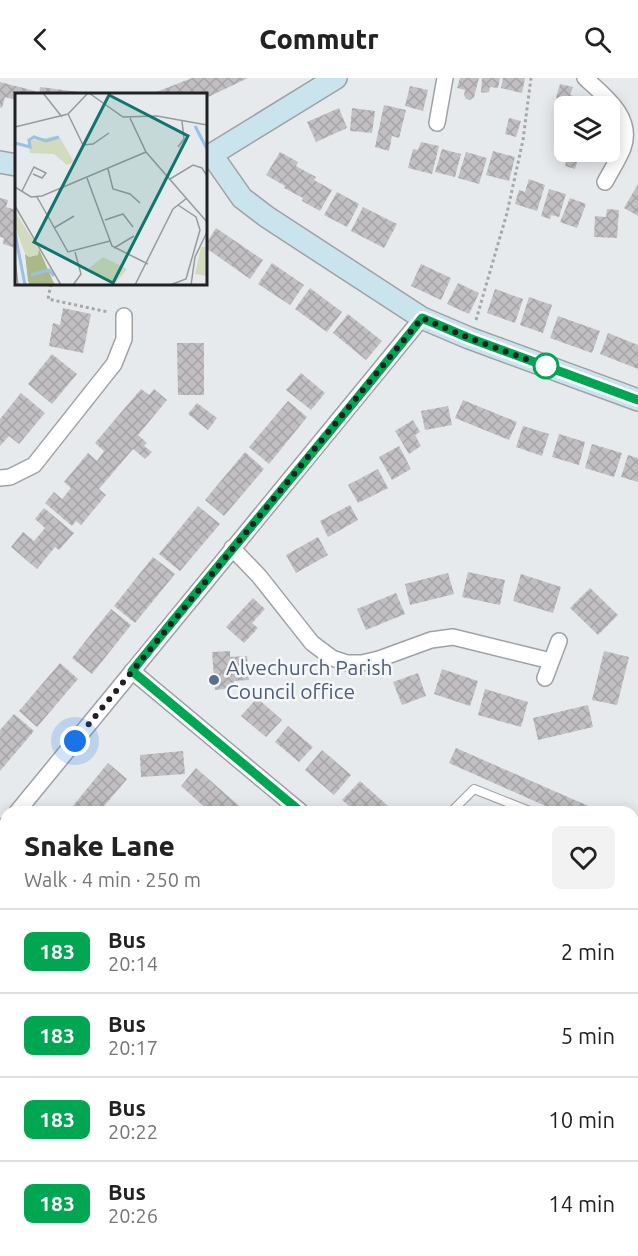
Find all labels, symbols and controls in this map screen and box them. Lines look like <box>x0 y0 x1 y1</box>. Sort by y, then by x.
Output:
icon: back <box>24 23 57 56</box>
icon: search <box>581 23 614 56</box>
text: Commutr <box>259 24 379 54</box>
inset map <box>15 93 207 285</box>
map controls <box>554 96 620 162</box>
button: layers <box>554 96 620 162</box>
unlabelled marker <box>533 353 559 379</box>
place label: Alvechurch Parish Council office <box>226 655 393 703</box>
marker: Alvechurch Parish Council office <box>207 673 221 687</box>
your location <box>60 726 90 756</box>
button: heart <box>552 826 615 889</box>
text: Snake Lane <box>24 830 175 861</box>
text: Walk · 4 min · 250 m <box>24 868 201 891</box>
text: Bus <box>108 927 146 952</box>
text: 183 <box>39 939 75 963</box>
text: 2 min <box>561 939 615 964</box>
text: 20:14 <box>108 952 158 975</box>
text: Bus <box>108 1011 146 1036</box>
text: 183 <box>39 1023 75 1047</box>
text: 5 min <box>561 1023 615 1048</box>
text: 20:17 <box>108 1036 158 1059</box>
text: Bus <box>108 1095 146 1120</box>
text: 183 <box>39 1107 75 1131</box>
text: 10 min <box>548 1107 615 1132</box>
text: 20:22 <box>108 1120 158 1143</box>
text: Bus <box>108 1179 146 1204</box>
text: 183 <box>39 1191 75 1215</box>
text: 14 min <box>548 1191 615 1216</box>
text: 20:26 <box>108 1204 158 1227</box>

